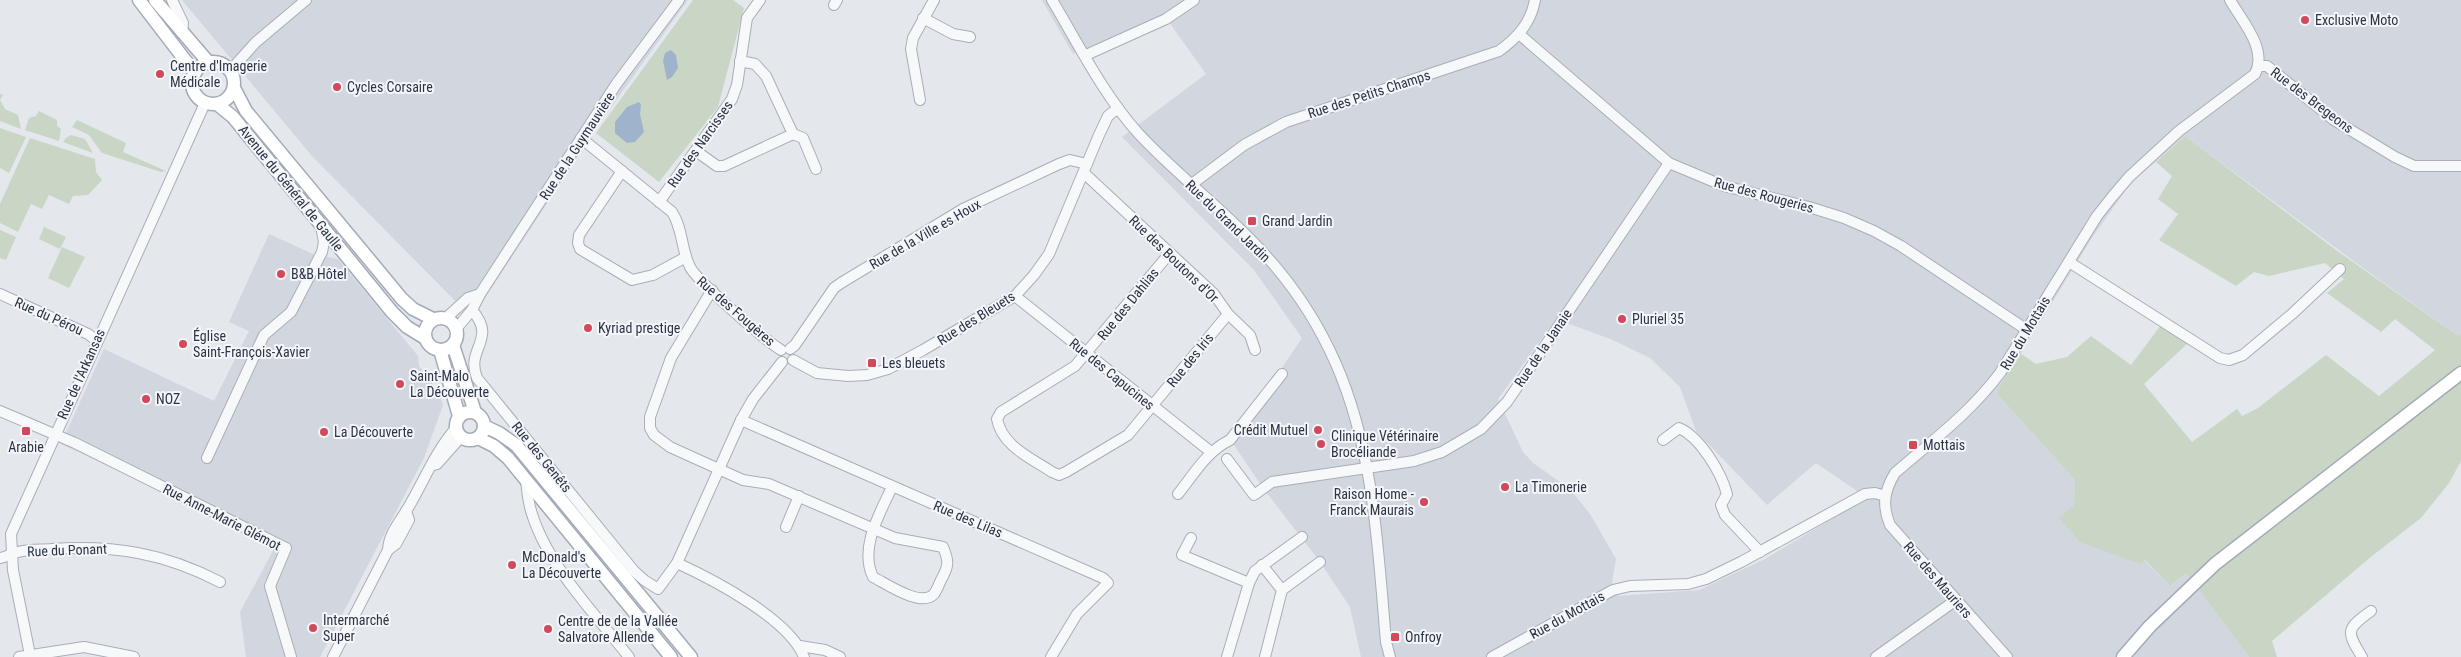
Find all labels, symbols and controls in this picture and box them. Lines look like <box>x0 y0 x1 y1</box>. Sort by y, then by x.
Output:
place label: Exclusive Moto <box>2315 12 2398 28</box>
marker: Exclusive Moto <box>2299 14 2311 26</box>
place label: Centre d'Imagerie Médicale <box>170 58 267 90</box>
street label: Rue des Bregeons <box>2268 64 2356 136</box>
street label: Rue des Petits Champs <box>1306 67 1432 121</box>
marker: Centre d'Imagerie Médicale <box>154 68 166 80</box>
place label: Cycles Corsaire <box>347 79 433 95</box>
marker: Cycles Corsaire <box>331 81 343 93</box>
street label: Rue de la Guymauvière <box>536 89 618 203</box>
street label: Rue des Narcisses <box>664 98 736 190</box>
street label: Avenue du Général de Gaulle <box>235 122 347 254</box>
street label: Rue des Rougeries <box>1713 174 1815 216</box>
street label: Rue du Grand Jardin <box>1182 177 1274 265</box>
street label: Rue de la Ville es Houx <box>866 196 984 272</box>
street label: Rue des Boutons d'Or <box>1126 212 1222 306</box>
place label: Grand Jardin <box>1262 213 1332 229</box>
marker: Grand Jardin <box>1246 215 1258 227</box>
street label: Rue des Dahlias <box>1094 265 1162 343</box>
place label: B&B Hôtel <box>291 266 347 282</box>
marker: B&B Hôtel <box>275 268 287 280</box>
street label: Rue des Fougères <box>694 273 778 349</box>
street label: Rue des Bleuets <box>934 288 1018 348</box>
street label: Rue du Mottais <box>1997 293 2053 373</box>
street label: Rue du Pérou <box>12 294 86 338</box>
street label: Rue de la Janaie <box>1511 306 1575 390</box>
place label: Pluriel 35 <box>1632 311 1684 327</box>
marker: Pluriel 35 <box>1616 313 1628 325</box>
place label: Kyriad prestige <box>598 320 681 336</box>
marker: Kyriad prestige <box>582 322 594 334</box>
street label: Rue de l'Arkansas <box>54 326 108 422</box>
place label: Église Saint-François-Xavier <box>193 327 310 360</box>
street label: Rue des Iris <box>1164 330 1216 390</box>
street label: Rue des Capucines <box>1066 335 1158 413</box>
marker: Église Saint-François-Xavier <box>177 338 189 350</box>
place label: Les bleuets <box>882 355 945 371</box>
marker: Les bleuets <box>866 357 878 369</box>
place label: Saint-Malo La Découverte <box>410 368 490 400</box>
marker: Saint-Malo La Découverte <box>394 378 406 390</box>
place label: NOZ <box>156 391 180 407</box>
marker: NOZ <box>140 393 152 405</box>
street label: Rue des Genêts <box>509 419 575 495</box>
place label: Crédit Mutuel <box>1234 422 1308 438</box>
place label: La Découverte <box>334 424 414 440</box>
marker: Crédit Mutuel <box>1312 424 1324 436</box>
marker: Arabie <box>20 425 32 437</box>
marker: La Découverte <box>318 426 330 438</box>
place label: Clinique Vétérinaire Brocéliande <box>1331 428 1439 460</box>
place label: Mottais <box>1923 437 1965 453</box>
marker: Clinique Vétérinaire Brocéliande <box>1315 438 1327 450</box>
place label: Arabie <box>8 439 44 455</box>
marker: Mottais <box>1907 439 1919 451</box>
place label: La Timonerie <box>1515 479 1587 495</box>
street label: Rue Anne-Marie Glémot <box>160 480 284 554</box>
marker: La Timonerie <box>1499 481 1511 493</box>
place label: Raison Home - Franck Maurais <box>1330 486 1415 518</box>
marker: Raison Home - Franck Maurais <box>1418 496 1430 508</box>
street label: Rue des Lilas <box>931 497 1005 541</box>
street label: Rue des Mauriers <box>1901 539 1975 621</box>
street label: Rue du Ponant <box>27 541 107 559</box>
place label: McDonald's La Découverte <box>522 549 602 581</box>
marker: McDonald's La Découverte <box>506 559 518 571</box>
street label: Rue du Mottais <box>1527 588 1607 642</box>
place label: Intermarché Super <box>323 612 390 644</box>
place label: Centre de de la Vallée Salvatore Allende <box>558 613 678 645</box>
marker: Intermarché Super <box>307 622 319 634</box>
marker: Centre de de la Vallée Salvatore Allende <box>542 623 554 635</box>
place label: Onfroy <box>1405 629 1442 645</box>
marker: Onfroy <box>1389 631 1401 643</box>

